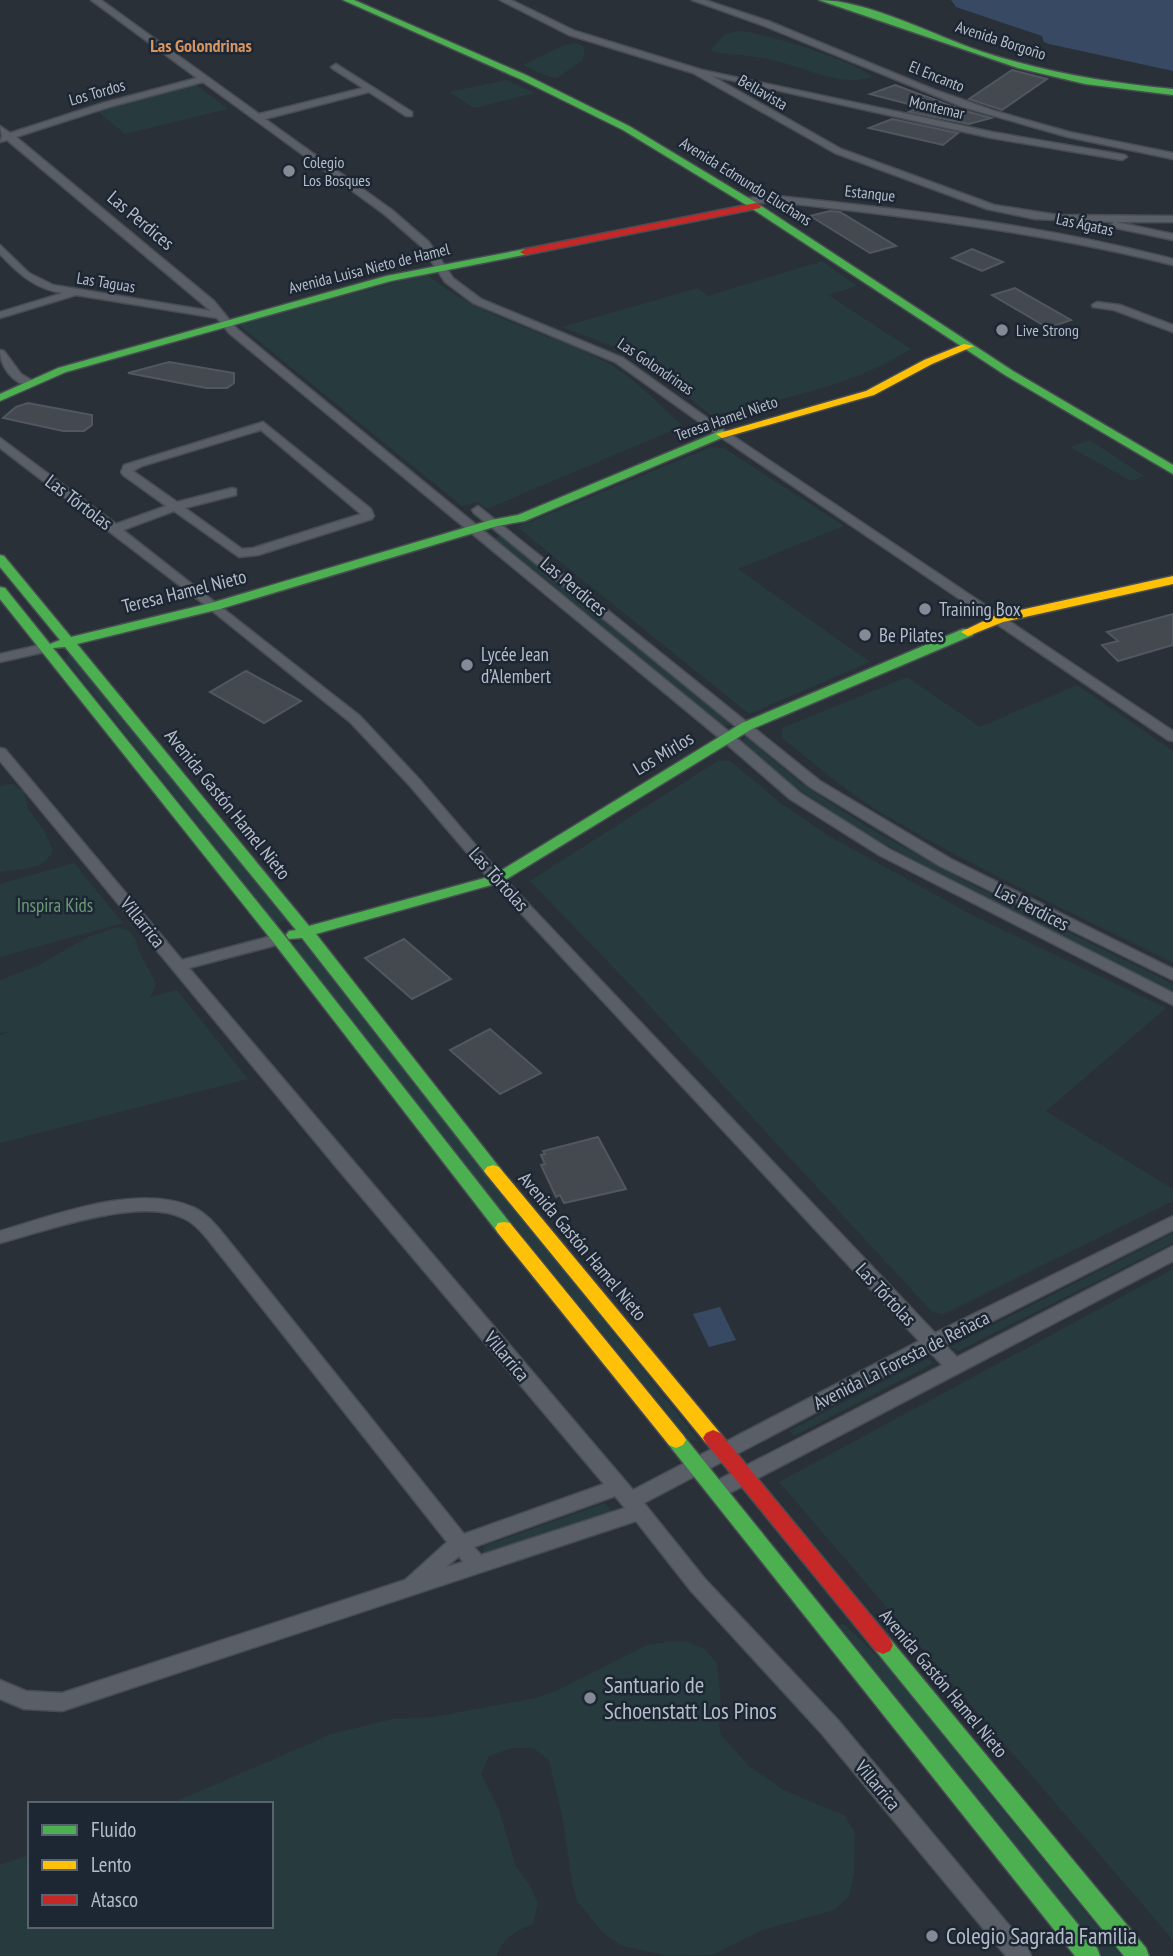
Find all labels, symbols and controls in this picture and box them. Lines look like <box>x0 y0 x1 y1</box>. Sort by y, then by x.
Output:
street label: Avenida Borgoño <box>953 16 1049 64</box>
district label: Las Golondrinas <box>150 34 252 57</box>
street label: El Encanto <box>906 56 968 96</box>
street label: Bellavista <box>735 70 791 114</box>
street label: Los Tordos <box>67 74 127 110</box>
street label: Montemar <box>907 91 967 123</box>
street label: Avenida Edmundo Eluchans <box>676 132 816 230</box>
place label: Colegio Los Bosques <box>303 152 370 190</box>
marker: Colegio Los Bosques <box>281 163 297 179</box>
street label: Estanque <box>844 180 896 206</box>
street label: Las Perdices <box>103 185 179 255</box>
street label: Las Ágatas <box>1055 208 1115 240</box>
street label: Avenida Luisa Nieto de Hamel <box>287 238 452 298</box>
street label: Las Taguas <box>75 268 137 296</box>
place label: Live Strong <box>1016 320 1079 340</box>
marker: Live Strong <box>994 322 1010 338</box>
street label: Las Golondrinas <box>614 333 698 399</box>
street label: Teresa Hamel Nieto <box>672 391 780 445</box>
street label: Las Tórtolas <box>41 469 117 535</box>
street label: Las Perdices <box>536 551 612 621</box>
street label: Teresa Hamel Nieto <box>119 564 249 618</box>
place label: Training Box <box>939 597 1021 621</box>
marker: Training Box <box>917 601 933 617</box>
place label: Be Pilates <box>879 623 944 647</box>
marker: Be Pilates <box>857 627 873 643</box>
place label: Lycée Jean d’Alembert <box>481 642 552 688</box>
marker: Lycée Jean d’Alembert <box>459 657 475 673</box>
street label: Avenida Gastón Hamel Nieto <box>160 724 296 884</box>
street label: Los Mirlos <box>628 726 698 780</box>
street label: Las Tórtolas <box>464 842 534 916</box>
street label: Las Perdices <box>991 878 1073 936</box>
street label: Villarrica <box>115 891 171 952</box>
park label: Inspira Kids <box>17 893 93 917</box>
street label: Avenida Gastón Hamel Nieto <box>514 1167 652 1325</box>
street label: Las Tórtolas <box>851 1257 921 1331</box>
street label: Avenida La Foresta de Reñaca <box>809 1305 993 1415</box>
street label: Villarrica <box>478 1325 535 1386</box>
street label: Avenida Gastón Hamel Nieto <box>875 1604 1013 1762</box>
place label: Santuario de Schoenstatt Los Pinos <box>604 1670 777 1725</box>
marker: Santuario de Schoenstatt Los Pinos <box>582 1690 598 1706</box>
street label: Villarrica <box>849 1754 906 1815</box>
legend <box>28 1802 273 1928</box>
text: Fluido <box>91 1816 136 1843</box>
text: Lento <box>91 1851 131 1878</box>
text: Atasco <box>91 1886 138 1913</box>
place label: Colegio Sagrada Familia <box>946 1921 1137 1950</box>
marker: Colegio Sagrada Familia <box>924 1928 940 1944</box>

